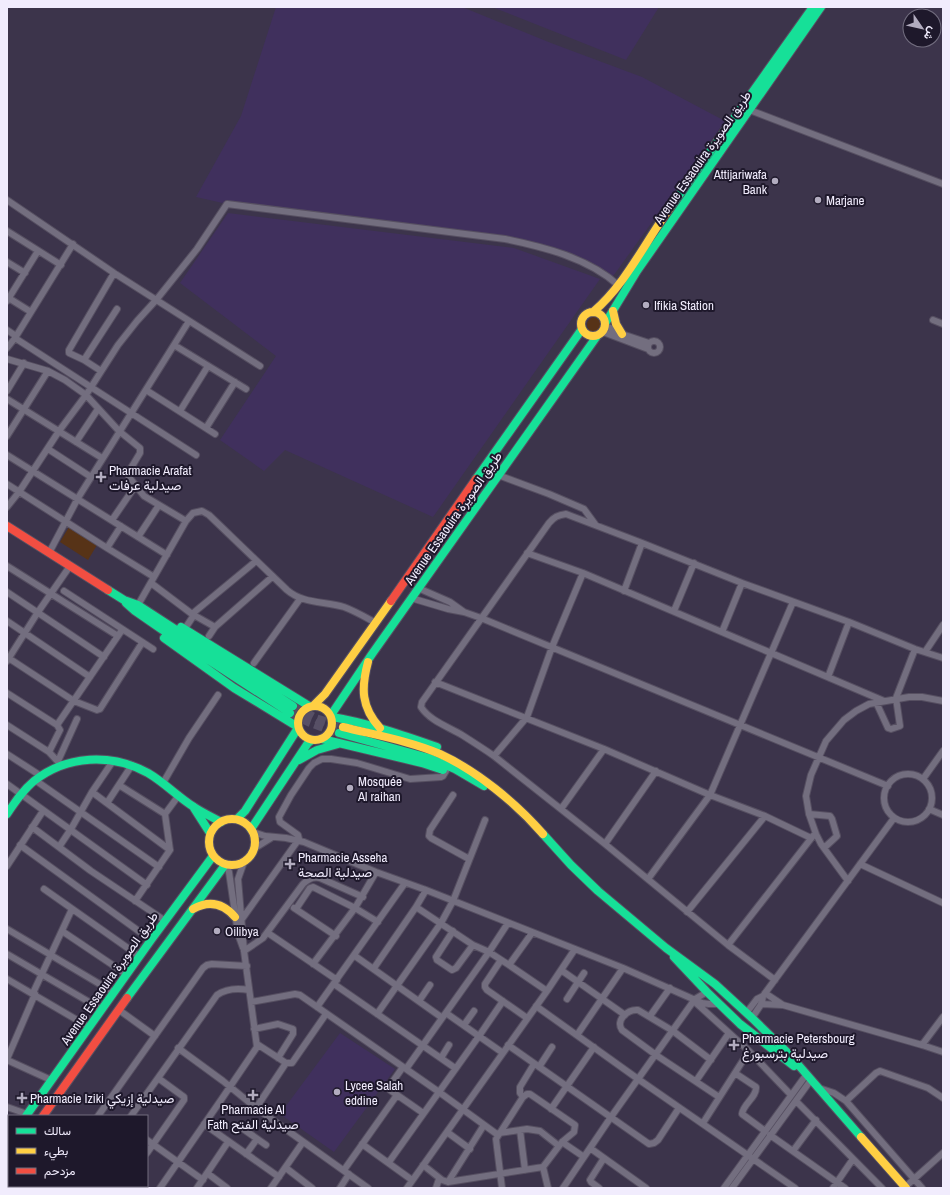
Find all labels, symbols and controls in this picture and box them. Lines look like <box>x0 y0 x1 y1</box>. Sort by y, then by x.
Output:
north arrow <box>902 8 942 48</box>
text: ش <box>921 24 940 43</box>
street label: Avenue Essaouira طريق الصويرة <box>649 87 755 228</box>
place label: Attijariwafa Bank <box>713 166 768 198</box>
marker: Attijariwafa Bank <box>770 176 780 186</box>
place label: Marjane <box>826 192 865 209</box>
marker: Marjane <box>813 195 823 205</box>
place label: Ifikia Station <box>654 297 714 314</box>
marker: Ifikia Station <box>641 300 651 310</box>
street label: Avenue Essaouira طريق الصويرة <box>400 448 506 589</box>
place label: Pharmacie Arafat صيدلية عرفات <box>109 462 191 494</box>
marker: Pharmacie Arafat صيدلية عرفات <box>96 472 106 482</box>
place label: Mosquée Al raihan <box>357 773 402 805</box>
marker: Mosquée Al raihan <box>345 783 355 793</box>
place label: Pharmacie Asseha صيدلية الصحة <box>298 849 388 881</box>
marker: Pharmacie Asseha صيدلية الصحة <box>285 859 295 869</box>
street label: Avenue Essaouira طريق الصويرة <box>56 908 162 1049</box>
place label: Oilibya <box>225 923 259 940</box>
marker: Oilibya <box>212 926 222 936</box>
place label: Pharmacie Petersbourg صيدلية بترسبورغ <box>742 1030 855 1063</box>
marker: Pharmacie Petersbourg صيدلية بترسبورغ <box>729 1040 739 1050</box>
place label: Lycee Salah eddine <box>345 1077 403 1109</box>
marker: Lycee Salah eddine <box>332 1087 342 1097</box>
place label: Pharmacie Iziki صيدلية إزيكي <box>30 1090 174 1109</box>
marker: Pharmacie Al Fath صيدلية الفتح <box>248 1090 258 1100</box>
marker: Pharmacie Iziki صيدلية إزيكي <box>17 1093 27 1103</box>
place label: Pharmacie Al Fath صيدلية الفتح <box>207 1101 299 1134</box>
legend <box>8 1115 148 1187</box>
text: سالك <box>44 1123 71 1139</box>
text: بطيء <box>44 1143 68 1161</box>
text: مزدحم <box>44 1163 75 1179</box>

